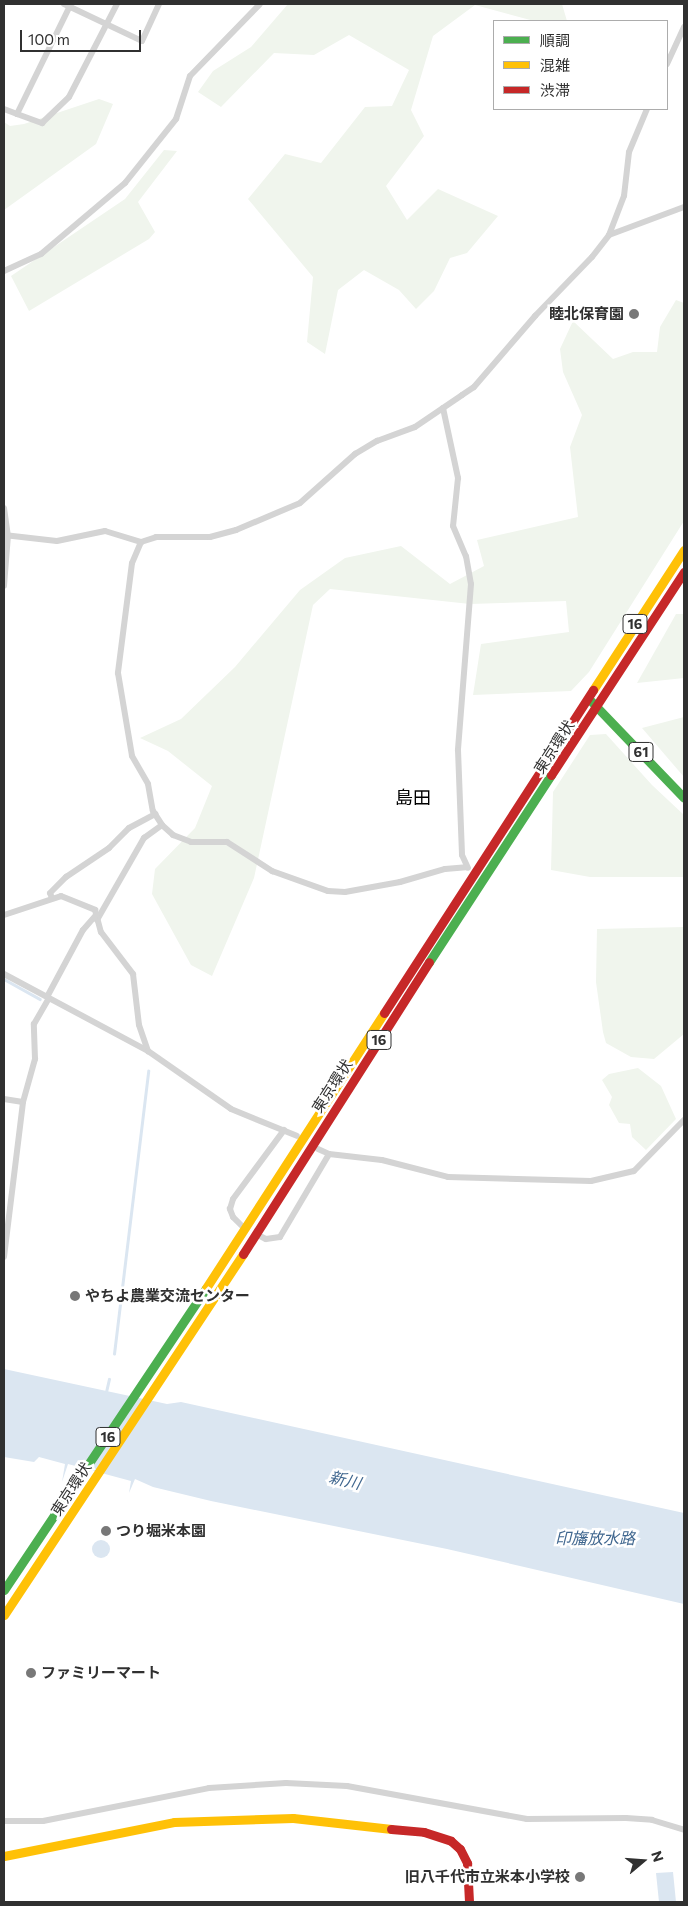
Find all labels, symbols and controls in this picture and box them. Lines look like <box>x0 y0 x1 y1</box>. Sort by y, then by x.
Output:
scale bar <box>22 20 144 52</box>
legend <box>493 20 668 110</box>
text: 100 m <box>28 30 70 48</box>
text: 順調 <box>540 31 570 49</box>
text: 混雑 <box>540 56 570 74</box>
text: 渋滞 <box>540 81 570 99</box>
place label: 睦北保育園 <box>549 305 624 323</box>
marker: 睦北保育園 <box>628 308 640 320</box>
road number: 16 <box>622 612 648 636</box>
street label: 東京環状 <box>530 717 578 777</box>
road number: 61 <box>628 740 654 764</box>
district label: 島田 <box>395 786 431 808</box>
road number: 16 <box>366 1028 392 1052</box>
street label: 東京環状 <box>308 1056 356 1116</box>
place label: やちよ農業交流センター <box>85 1287 250 1305</box>
marker: やちよ農業交流センター <box>69 1290 81 1302</box>
road number: 16 <box>96 1425 120 1448</box>
street label: 東京環状 <box>47 1459 95 1519</box>
water label: 新川 <box>327 1467 363 1493</box>
place label: つり堀米本園 <box>116 1522 206 1540</box>
marker: つり堀米本園 <box>100 1525 112 1537</box>
water label: 印旛放水路 <box>555 1528 635 1548</box>
place label: ファミリーマート <box>41 1664 161 1682</box>
marker: ファミリーマート <box>25 1667 37 1679</box>
north arrow <box>618 1836 668 1886</box>
text: N <box>648 1849 667 1864</box>
place label: 旧八千代市立米本小学校 <box>405 1868 570 1886</box>
marker: 旧八千代市立米本小学校 <box>574 1871 586 1883</box>

